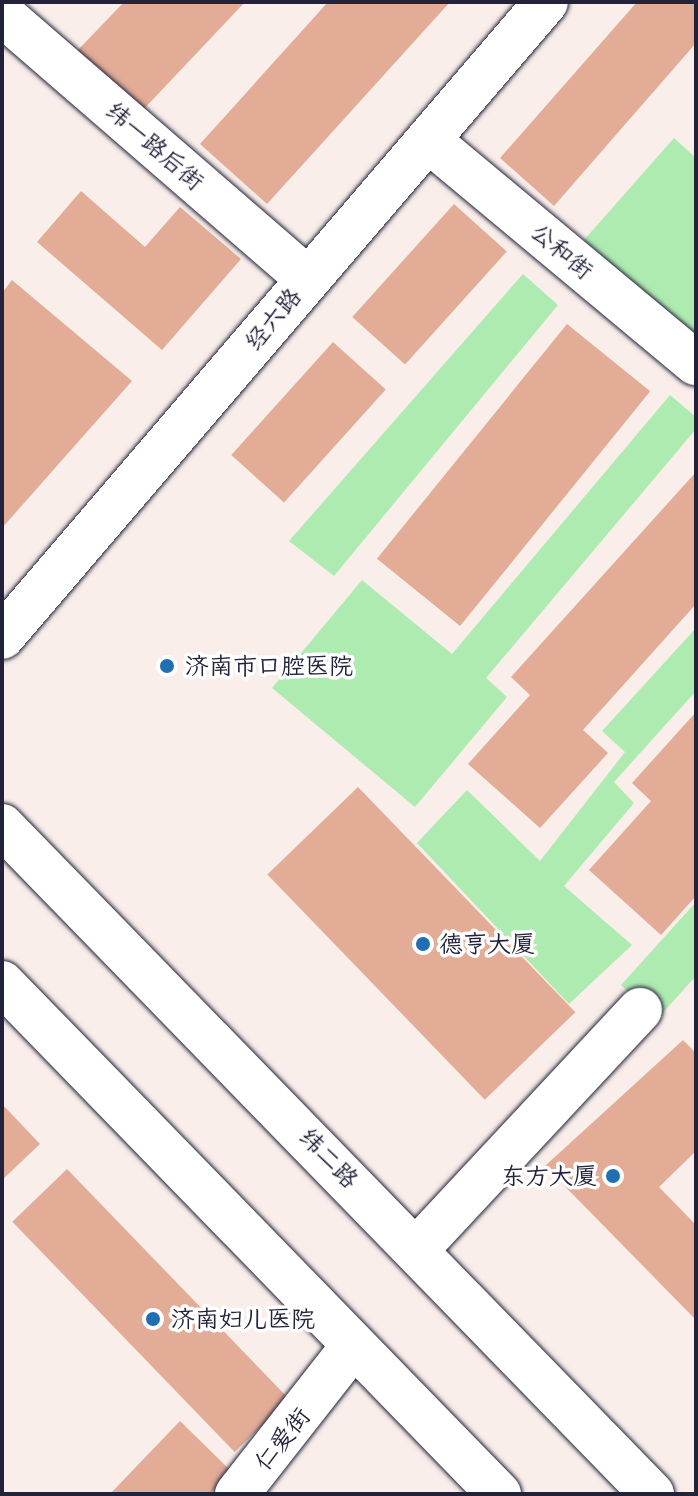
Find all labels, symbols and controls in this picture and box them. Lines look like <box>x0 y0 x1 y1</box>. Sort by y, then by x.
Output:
street label: 纬一路后街 <box>100 96 210 196</box>
street label: 公和街 <box>525 217 599 285</box>
street label: 经六路 <box>239 282 307 356</box>
place label: 济南市口腔医院 <box>185 652 353 680</box>
marker: 济南市口腔医院 <box>156 655 178 677</box>
place label: 德亨大厦 <box>439 930 535 958</box>
marker: 德亨大厦 <box>414 935 432 953</box>
street label: 纬二路 <box>294 1122 364 1194</box>
place label: 东方大厦 <box>501 1162 597 1190</box>
marker: 东方大厦 <box>604 1167 622 1185</box>
place label: 济南妇儿医院 <box>171 1305 315 1333</box>
marker: 济南妇儿医院 <box>142 1308 164 1330</box>
street label: 仁爱街 <box>248 1402 316 1476</box>

